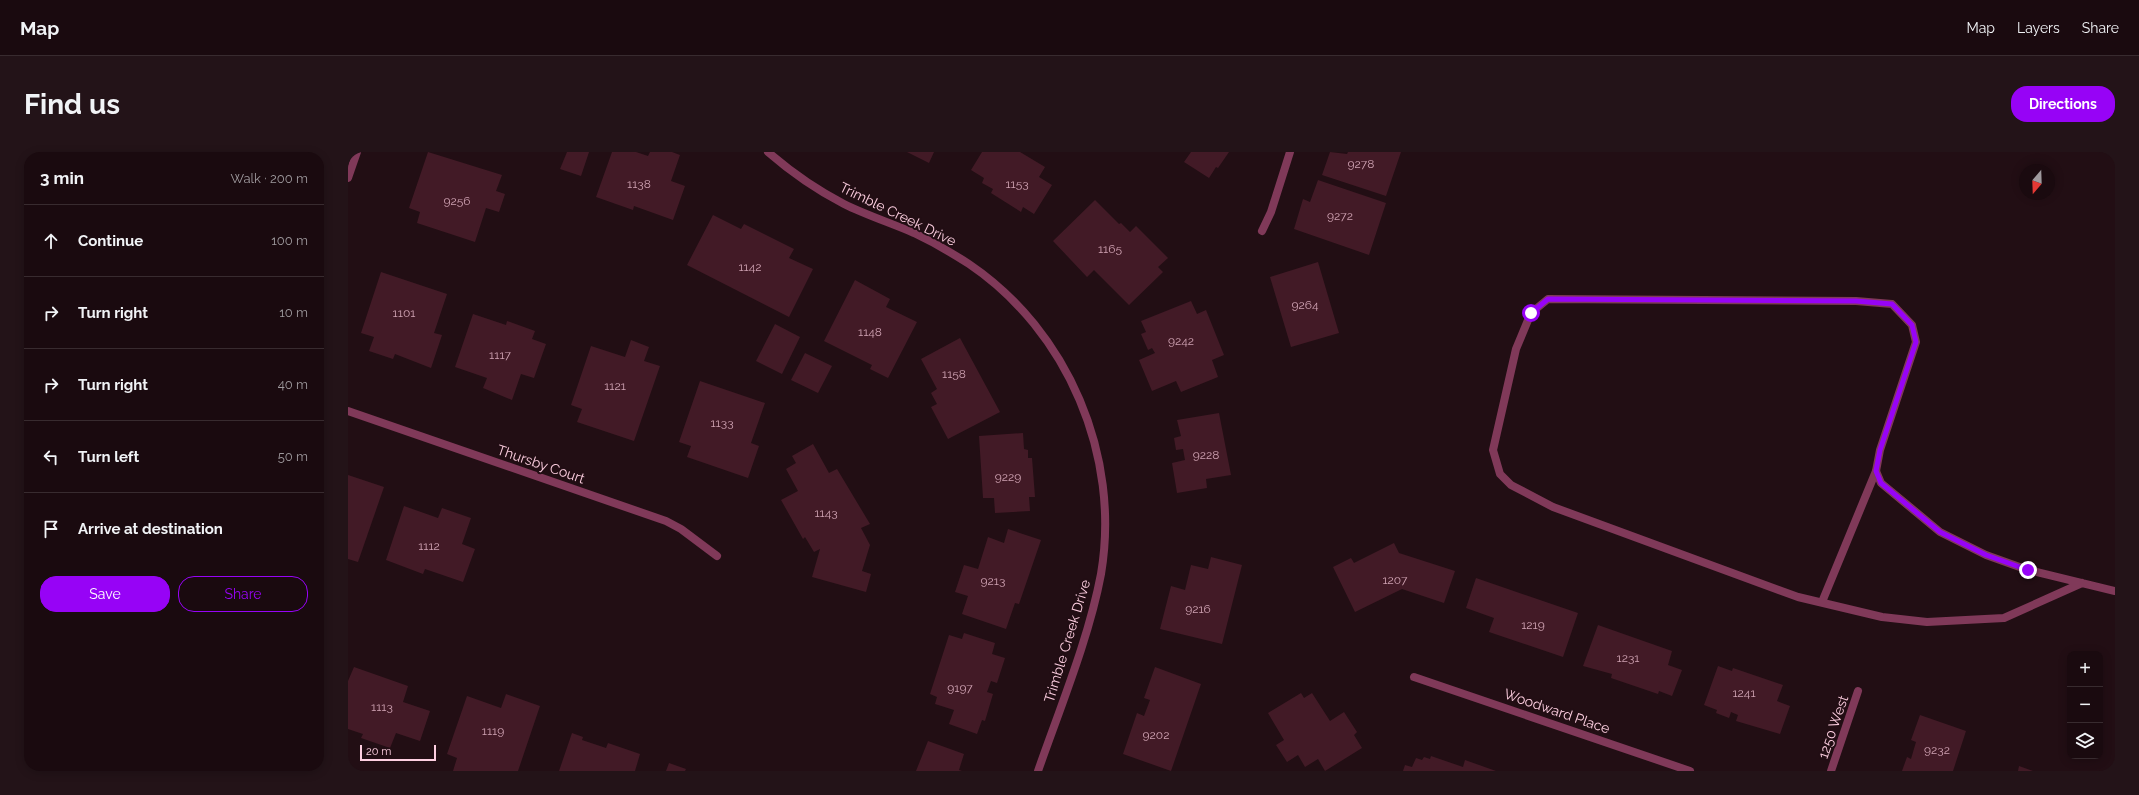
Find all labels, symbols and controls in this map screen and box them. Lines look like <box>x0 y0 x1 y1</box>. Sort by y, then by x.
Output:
text: Map <box>20 17 59 39</box>
text: Map <box>1967 20 1995 36</box>
text: Layers <box>2017 20 2060 36</box>
text: Share <box>2082 20 2119 36</box>
button: Directions <box>2011 86 2115 122</box>
text: Find us <box>24 88 120 121</box>
house number: 9278 <box>1348 157 1374 171</box>
north arrow <box>2019 164 2055 200</box>
text: 3 min <box>40 168 84 188</box>
text: Walk · 200 m <box>231 171 308 186</box>
house number: 1138 <box>627 177 651 191</box>
house number: 1153 <box>1005 177 1029 191</box>
street label: Trimble Creek Drive <box>837 179 959 249</box>
house number: 9256 <box>443 194 471 208</box>
house number: 9272 <box>1327 209 1353 223</box>
icon: ahead <box>40 230 62 252</box>
text: Continue <box>78 232 143 250</box>
text: 100 m <box>271 233 308 248</box>
house number: 1165 <box>1098 242 1122 256</box>
house number: 1142 <box>738 260 762 274</box>
house number: 9264 <box>1291 298 1319 312</box>
icon: right <box>40 302 62 324</box>
text: Turn right <box>78 304 148 322</box>
route start <box>1522 304 1540 322</box>
text: 10 m <box>279 305 308 320</box>
house number: 1101 <box>393 306 415 320</box>
house number: 1148 <box>858 325 882 339</box>
house number: 9242 <box>1168 334 1194 348</box>
house number: 1117 <box>489 348 511 362</box>
house number: 1158 <box>942 367 966 381</box>
icon: right <box>40 374 62 396</box>
text: Turn right <box>78 376 148 394</box>
text: 40 m <box>278 377 308 392</box>
house number: 1121 <box>604 379 626 393</box>
house number: 1133 <box>710 416 734 430</box>
street label: Thursby Court <box>495 442 587 487</box>
icon: left <box>40 446 62 468</box>
text: Turn left <box>78 448 139 466</box>
house number: 9228 <box>1193 448 1219 462</box>
text: 50 m <box>278 449 308 464</box>
house number: 9229 <box>995 470 1021 484</box>
house number: 1143 <box>814 506 838 520</box>
icon: arrive <box>40 518 62 540</box>
text: Arrive at destination <box>78 520 223 538</box>
house number: 1112 <box>418 539 440 553</box>
route end <box>2019 561 2037 579</box>
house number: 1207 <box>1382 573 1408 587</box>
house number: 9213 <box>981 574 1005 588</box>
button: Save <box>40 576 170 612</box>
button: Share <box>178 576 308 612</box>
street label: Trimble Creek Drive <box>1041 578 1093 704</box>
house number: 9216 <box>1185 602 1211 616</box>
house number: 1219 <box>1521 618 1545 632</box>
house number: 1231 <box>1617 651 1639 665</box>
map controls <box>2067 651 2103 759</box>
button: + <box>2067 651 2103 687</box>
house number: 9197 <box>947 681 973 695</box>
street label: Woodward Place <box>1502 685 1612 737</box>
house number: 1241 <box>1732 686 1756 700</box>
button: − <box>2067 687 2103 723</box>
street label: 1250 West <box>1815 693 1851 761</box>
house number: 1113 <box>371 700 393 714</box>
button: layers <box>2067 723 2103 759</box>
house number: 1119 <box>482 724 504 738</box>
house number: 9202 <box>1143 728 1169 742</box>
scale bar <box>360 743 436 762</box>
house number: 9232 <box>1924 743 1950 757</box>
text: 20 m <box>366 745 391 758</box>

